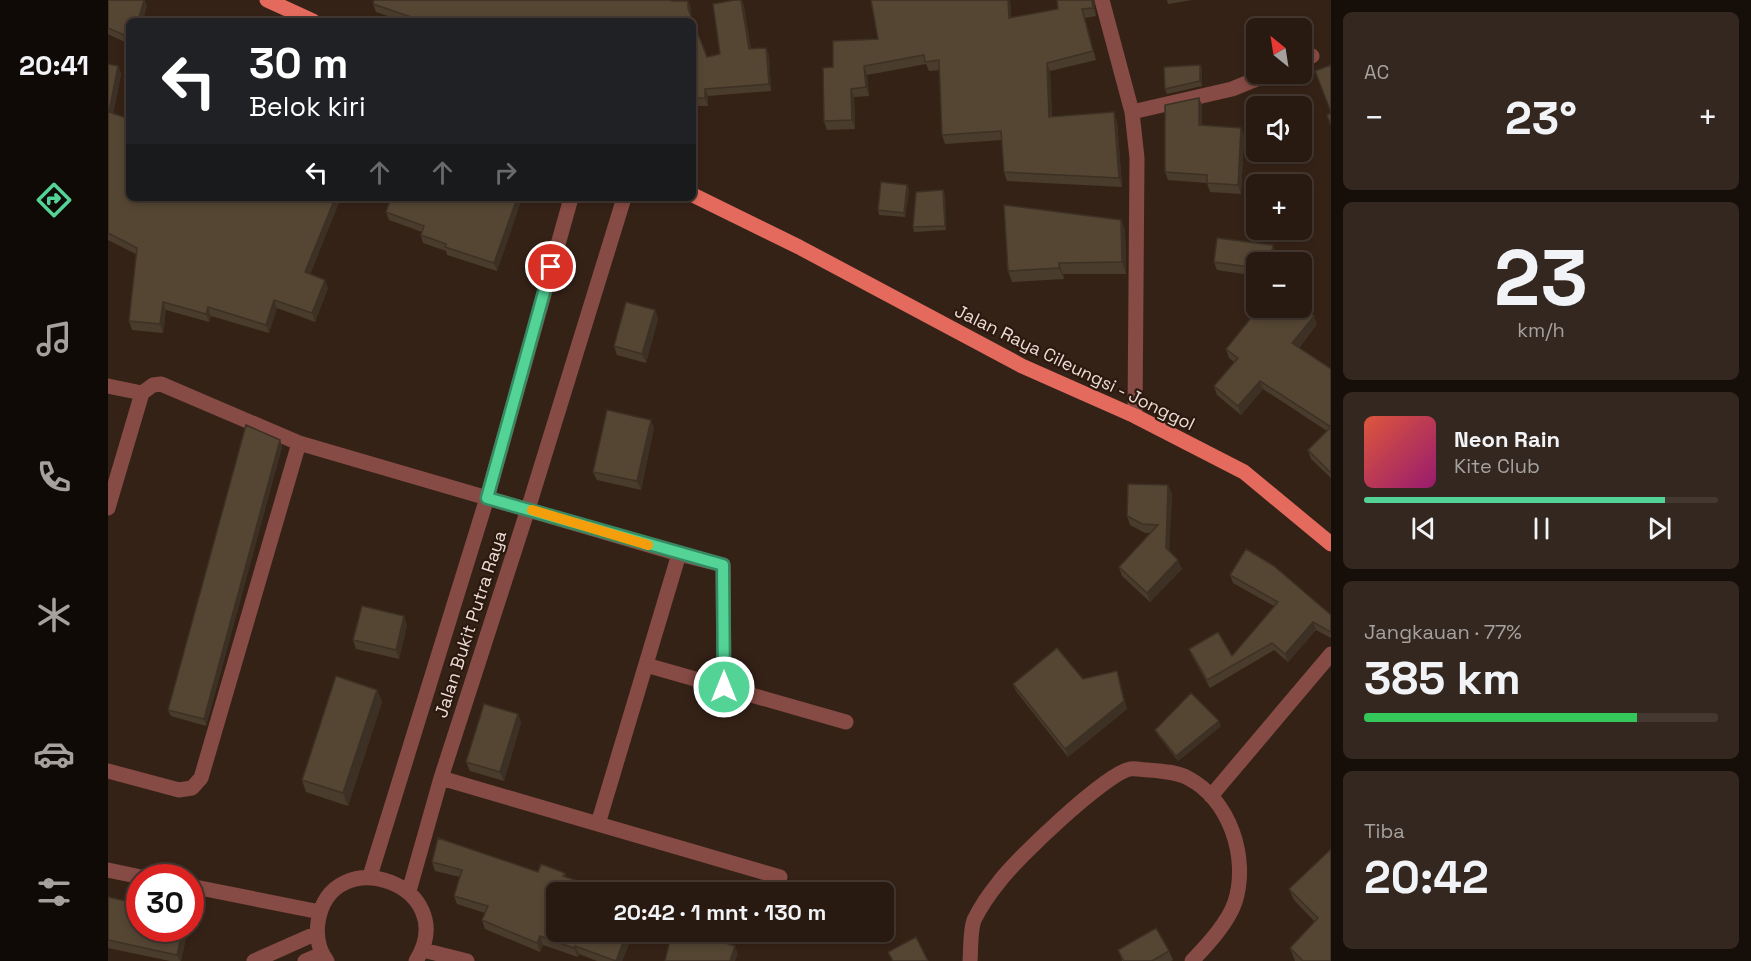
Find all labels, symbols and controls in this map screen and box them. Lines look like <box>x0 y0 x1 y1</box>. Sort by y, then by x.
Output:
north arrow <box>1246 18 1312 84</box>
map controls <box>1246 18 1312 318</box>
text: 30 m <box>249 37 348 90</box>
icon: left <box>150 42 228 120</box>
text: 20:41 <box>19 48 89 83</box>
text: AC <box>1364 59 1389 85</box>
text: Belok kiri <box>249 89 366 124</box>
text: 23° <box>1505 90 1577 147</box>
button: sound <box>1246 96 1312 162</box>
text: − <box>1364 97 1384 139</box>
text: + <box>1698 97 1718 139</box>
icon: left <box>300 156 333 189</box>
icon: ahead <box>363 156 396 189</box>
icon: ahead <box>426 156 459 189</box>
icon: right <box>489 156 522 189</box>
button: + <box>1246 174 1312 240</box>
icon: directions <box>33 179 75 221</box>
text: 23 <box>1494 228 1588 328</box>
pin <box>525 241 576 292</box>
icon: arrive <box>534 250 567 283</box>
button: − <box>1246 252 1312 318</box>
street label: Jalan Raya Cileungsi - Jonggol <box>951 299 1199 435</box>
text: km/h <box>1517 317 1565 343</box>
icon: music <box>33 318 75 360</box>
text: Neon Rain <box>1454 425 1560 453</box>
text: Kite Club <box>1454 453 1540 479</box>
icon: phone <box>33 456 75 498</box>
icon: previous <box>1407 512 1440 545</box>
icon: pause <box>1525 512 1558 545</box>
icon: next <box>1643 512 1676 545</box>
street label: Jalan Bukit Putra Raya <box>429 528 511 720</box>
icon: climate <box>33 594 75 636</box>
text: Jangkauan · 77% <box>1364 619 1522 645</box>
text: 385 km <box>1364 650 1521 707</box>
position arrow <box>692 655 756 719</box>
icon: car <box>33 733 75 775</box>
text: Tiba <box>1364 818 1405 844</box>
text: 20:42 <box>1364 849 1489 906</box>
speed limit sign: 30 <box>126 864 204 942</box>
icon: filters <box>33 871 75 913</box>
text: 20:42 · 1 mnt · 130 m <box>614 898 826 926</box>

